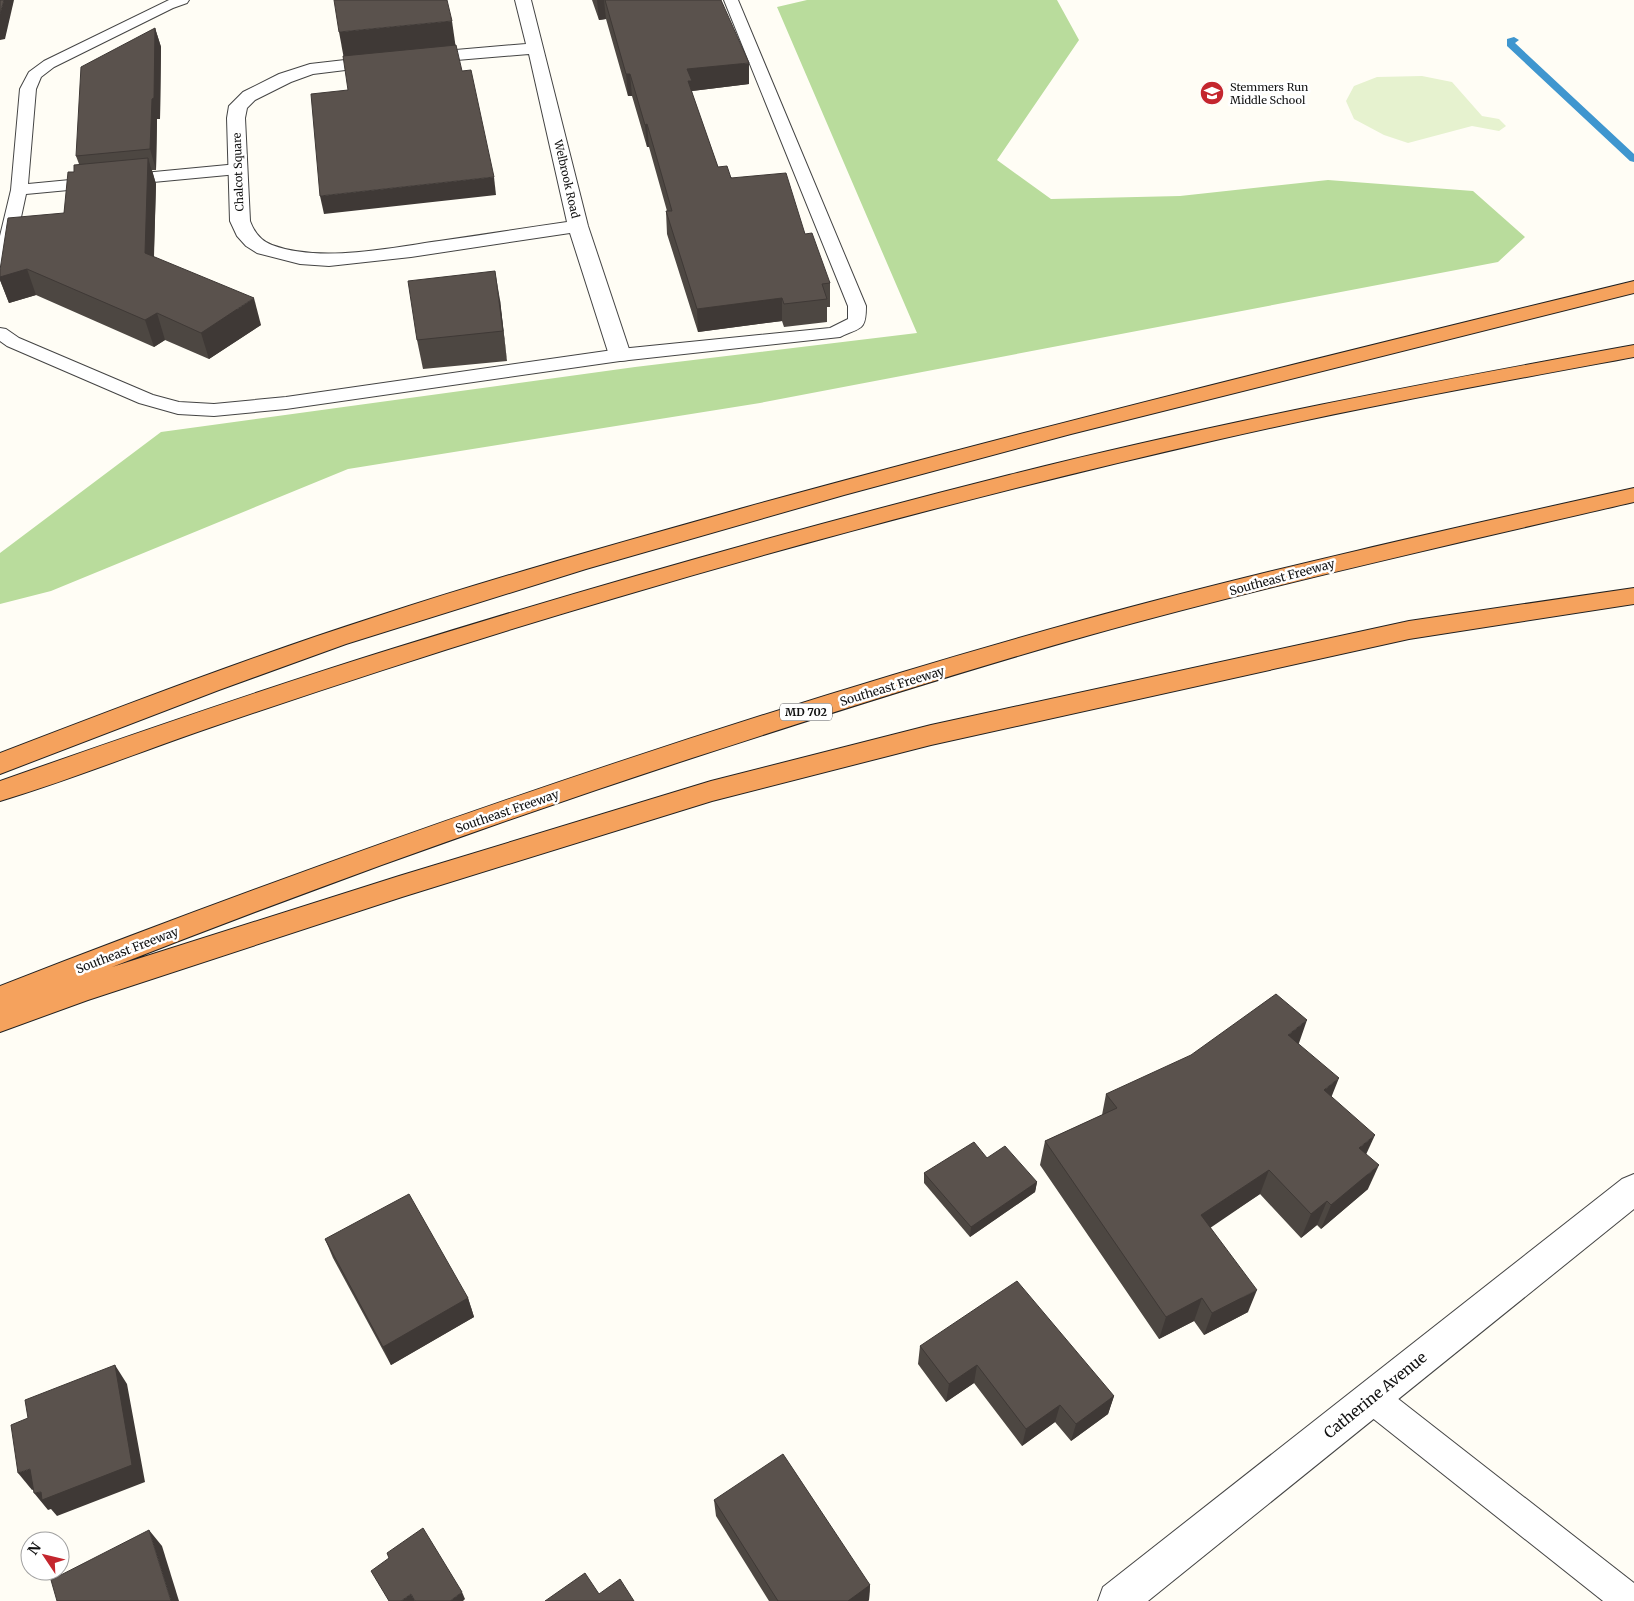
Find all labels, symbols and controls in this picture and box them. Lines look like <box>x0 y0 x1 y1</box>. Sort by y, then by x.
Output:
school or university icon: Stemmers Run Middle School <box>1199 80 1225 106</box>
place label: Stemmers Run Middle School <box>1230 80 1309 107</box>
street label: Chalcot Square <box>230 132 246 212</box>
street label: Welbrook Road <box>551 137 583 220</box>
street label: Southeast Freeway <box>1228 556 1336 598</box>
street label: Southeast Freeway <box>838 663 946 709</box>
road number: MD 702 <box>780 704 832 720</box>
street label: Southeast Freeway <box>453 786 561 836</box>
street label: Southeast Freeway <box>74 924 180 976</box>
street label: Catherine Avenue <box>1320 1348 1430 1442</box>
north arrow <box>20 1531 70 1581</box>
text: N <box>24 1539 45 1558</box>

